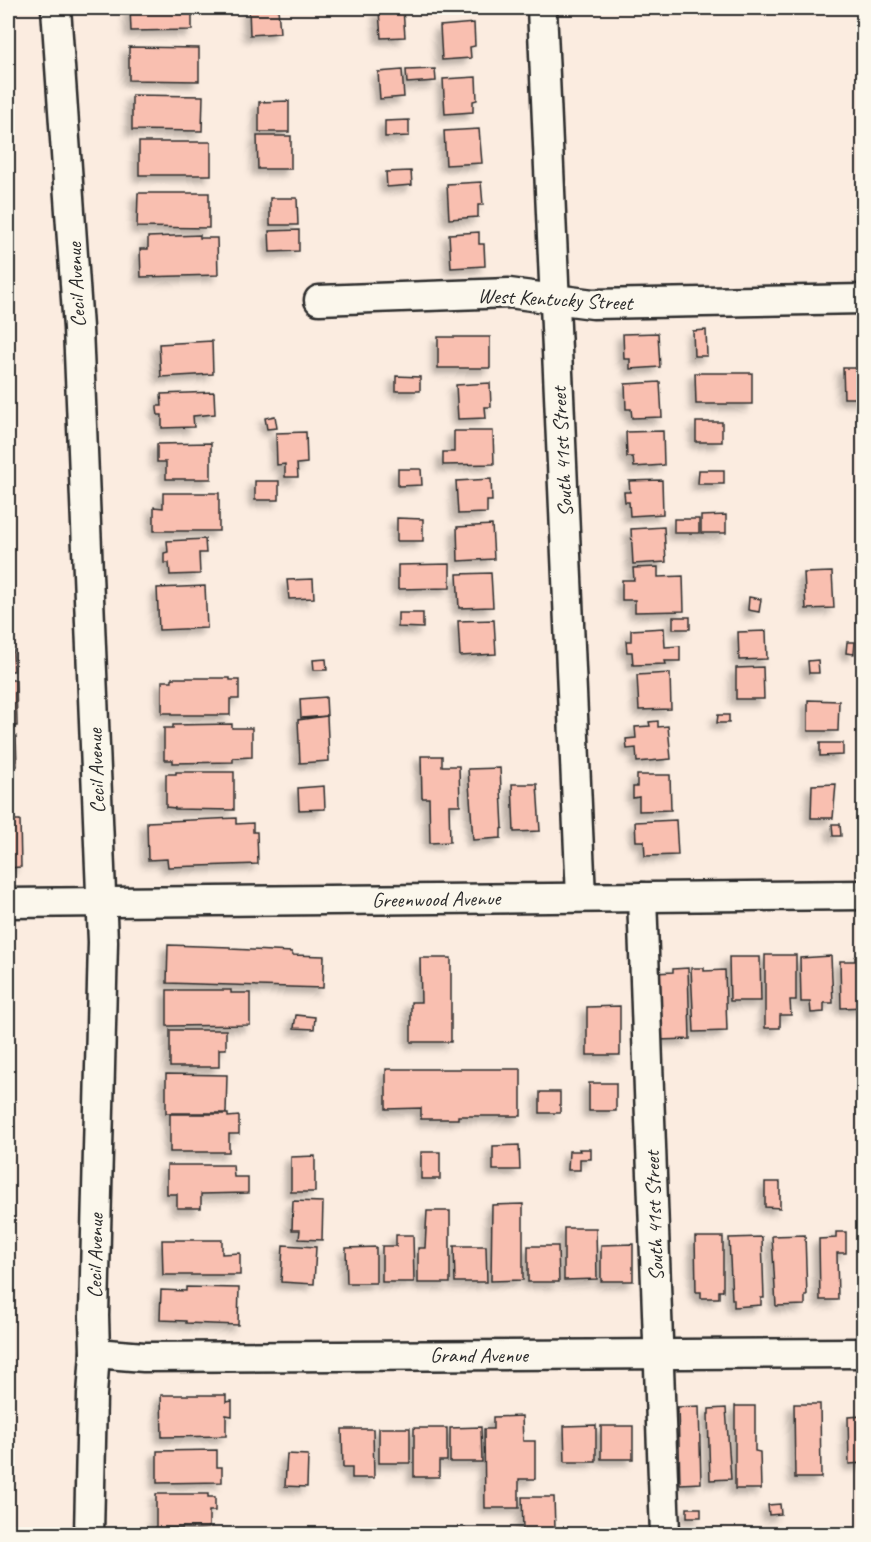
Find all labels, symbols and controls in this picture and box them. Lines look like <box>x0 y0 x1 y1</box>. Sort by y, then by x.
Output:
street label: Cecil Avenue <box>61 241 91 328</box>
street label: West Kentucky Street <box>477 282 635 316</box>
street label: South 41st Street <box>546 384 578 518</box>
street label: Cecil Avenue <box>81 727 110 814</box>
street label: Greenwood Avenue <box>372 885 503 913</box>
street label: South 41st Street <box>639 1148 669 1281</box>
street label: Cecil Avenue <box>81 1212 109 1299</box>
street label: Grand Avenue <box>430 1342 530 1368</box>

